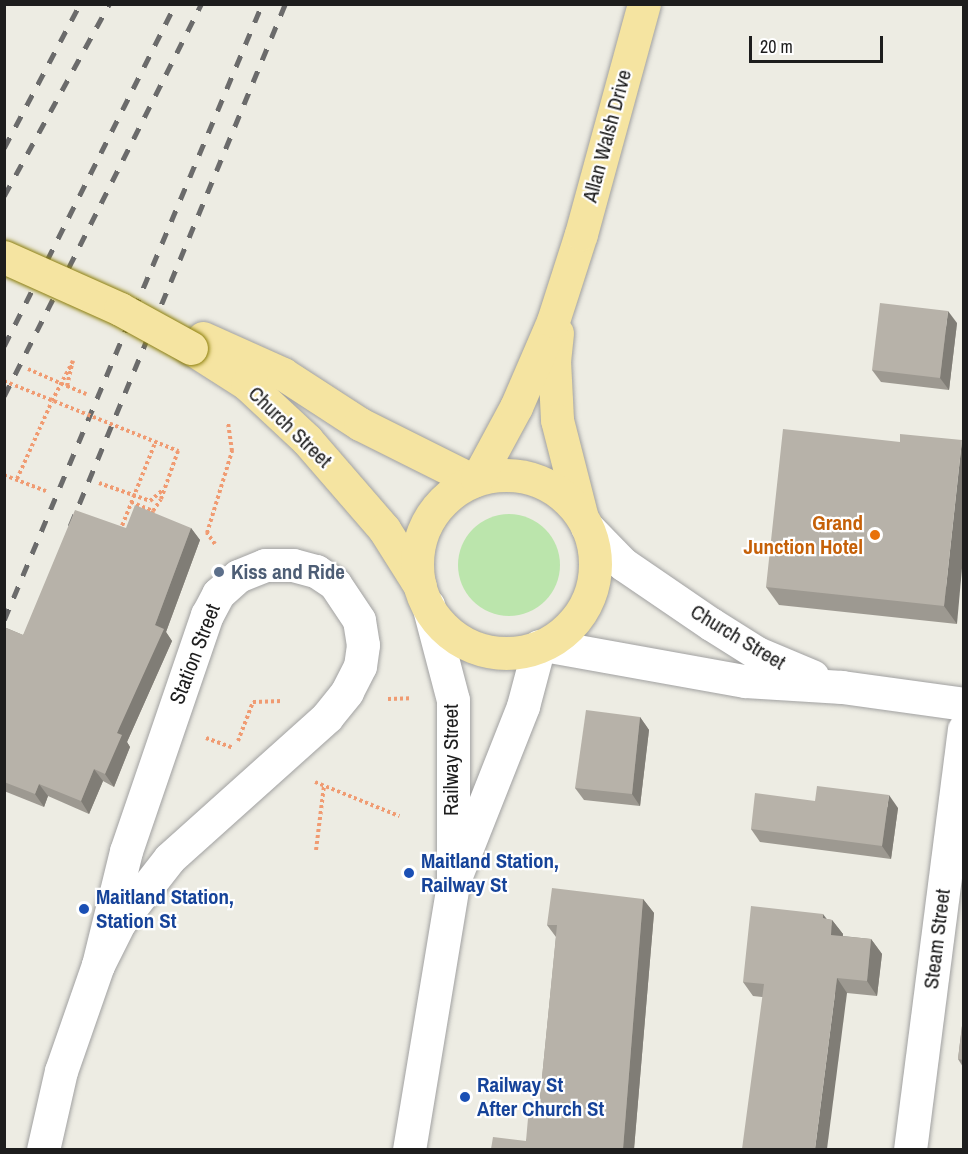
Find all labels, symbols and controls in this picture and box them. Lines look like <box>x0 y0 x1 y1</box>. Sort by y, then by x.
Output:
scale bar <box>752 24 886 62</box>
text: 20 m <box>760 34 793 59</box>
street label: Allan Walsh Drive <box>577 67 637 205</box>
street label: Church Street <box>243 381 337 473</box>
place label: Grand Junction Hotel <box>743 510 863 560</box>
marker: Grand Junction Hotel <box>868 528 882 542</box>
place label: Kiss and Ride <box>231 559 345 585</box>
marker: Kiss and Ride <box>212 565 226 579</box>
street label: Church Street <box>686 599 790 675</box>
street label: Station Street <box>164 600 226 708</box>
street label: Railway Street <box>438 704 464 816</box>
place label: Maitland Station, Railway St <box>421 848 559 898</box>
marker: Maitland Station, Railway St <box>402 866 416 880</box>
place label: Maitland Station, Station St <box>96 884 234 934</box>
street label: Steam Street <box>918 888 956 990</box>
marker: Maitland Station, Station St <box>77 902 91 916</box>
place label: Railway St After Church St <box>477 1072 604 1122</box>
marker: Railway St After Church St <box>458 1090 472 1104</box>

